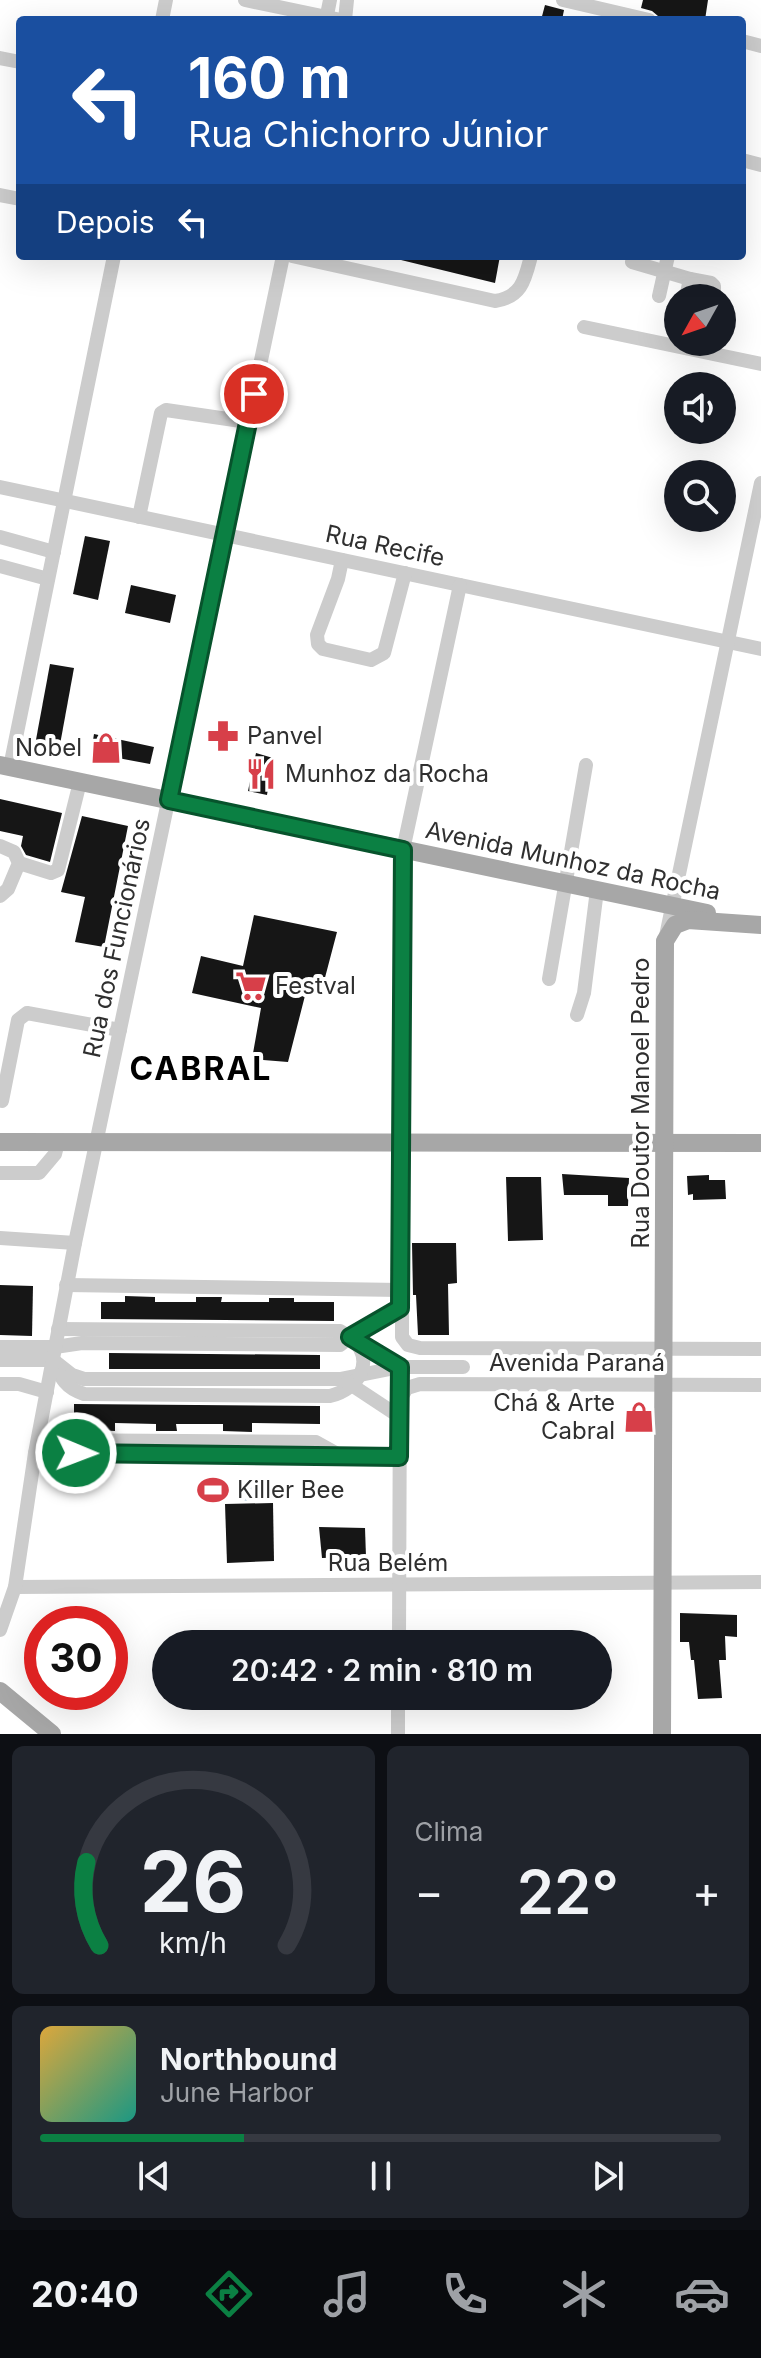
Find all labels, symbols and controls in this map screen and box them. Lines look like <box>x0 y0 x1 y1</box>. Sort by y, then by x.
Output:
text: 160 m <box>188 44 351 112</box>
icon: left <box>56 48 160 152</box>
text: Rua Chichorro Júnior <box>188 112 548 156</box>
icon: left <box>171 200 215 244</box>
text: Depois <box>56 204 155 240</box>
north arrow <box>664 284 736 356</box>
map controls <box>664 284 736 532</box>
pin <box>220 360 288 428</box>
icon: arrive <box>232 372 276 416</box>
button: sound <box>664 372 736 444</box>
button: search <box>664 460 736 532</box>
street label: Rua Recife <box>323 519 447 572</box>
pharmacy icon: Panvel <box>206 719 240 753</box>
place label: Panvel <box>247 721 322 750</box>
shop icon: Nobel <box>89 731 123 765</box>
place label: Nobel <box>15 733 82 762</box>
restaurant icon: Munhoz da Rocha <box>244 757 278 791</box>
place label: Munhoz da Rocha <box>285 759 489 788</box>
street label: Avenida Munhoz da Rocha <box>423 815 723 906</box>
street label: Rua dos Funcionários <box>77 816 156 1060</box>
street label: Rua Doutor Manoel Pedro <box>626 958 655 1248</box>
supermarket icon: Festval <box>234 969 268 1003</box>
place label: Festval <box>275 971 356 1000</box>
district label: CABRAL <box>130 1049 272 1088</box>
street label: Avenida Paraná <box>489 1348 665 1377</box>
place label: Chá & Arte Cabral <box>493 1388 615 1445</box>
shop icon: Chá & Arte Cabral <box>622 1400 656 1434</box>
position arrow <box>34 1411 118 1495</box>
sports icon: Killer Bee <box>196 1473 230 1507</box>
place label: Killer Bee <box>237 1475 344 1504</box>
street label: Rua Belém <box>328 1548 448 1577</box>
speed limit sign: 30 <box>24 1606 128 1710</box>
text: 20:42 · 2 min · 810 m <box>231 1652 533 1688</box>
text: Clima <box>415 1816 483 1847</box>
text: 26 <box>140 1831 246 1932</box>
text: 22° <box>517 1856 619 1928</box>
text: − <box>415 1865 444 1919</box>
text: + <box>692 1865 721 1919</box>
text: km/h <box>159 1925 227 1960</box>
text: Northbound <box>160 2041 337 2077</box>
text: June Harbor <box>160 2077 313 2108</box>
icon: previous <box>132 2154 176 2198</box>
icon: pause <box>359 2154 403 2198</box>
icon: next <box>586 2154 630 2198</box>
icon: directions <box>201 2266 257 2322</box>
icon: music <box>319 2266 375 2322</box>
icon: phone <box>437 2266 493 2322</box>
icon: climate <box>556 2266 612 2322</box>
icon: car <box>674 2266 730 2322</box>
text: 20:40 <box>31 2272 139 2316</box>

